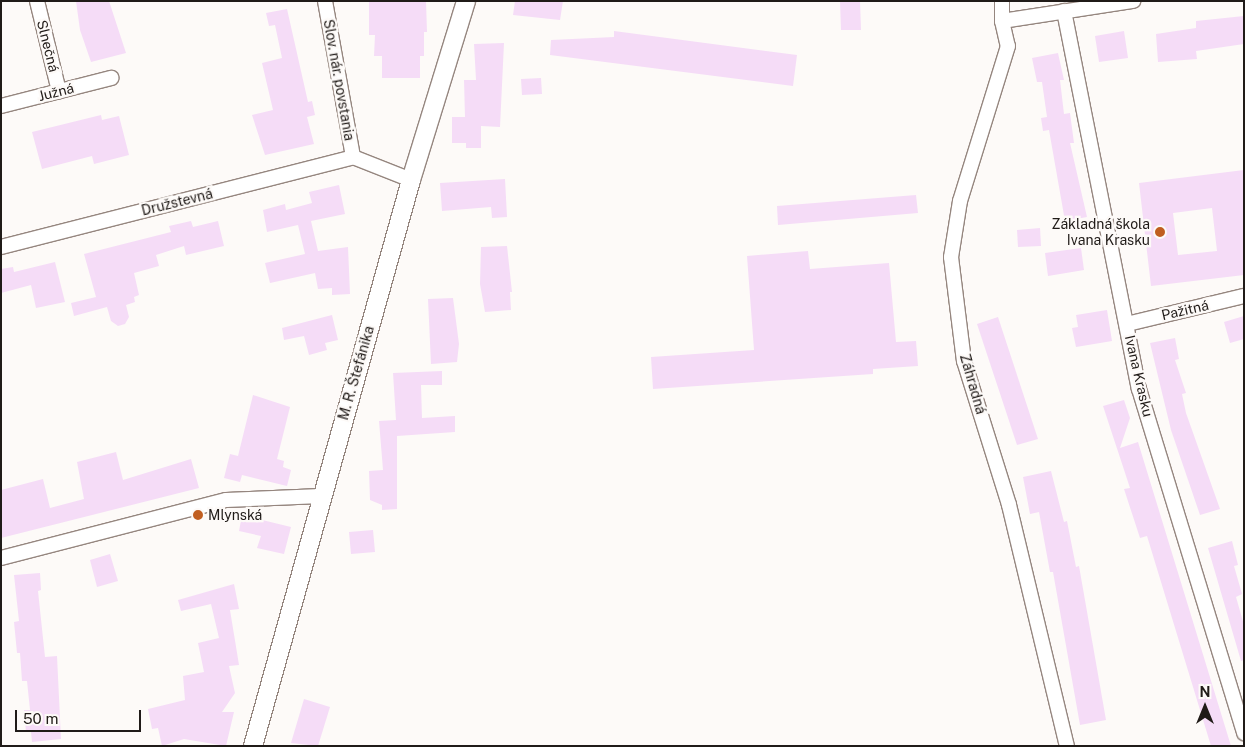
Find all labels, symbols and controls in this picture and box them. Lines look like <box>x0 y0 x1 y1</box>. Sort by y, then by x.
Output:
street label: Slnečná <box>33 18 63 74</box>
street label: Slov. nár. povstania <box>320 18 358 142</box>
street label: Južná <box>36 79 76 105</box>
street label: Družstevná <box>140 185 214 219</box>
place label: Základná škola Ivana Krasku <box>1051 216 1150 248</box>
marker: Základná škola Ivana Krasku <box>1154 226 1166 238</box>
street label: Pažitná <box>1160 296 1210 324</box>
street label: M. R. Štefánika <box>335 324 377 422</box>
street label: Ivana Krasku <box>1121 334 1157 418</box>
street label: Záhradná <box>956 352 990 416</box>
place label: Mlynská <box>208 507 262 523</box>
marker: Mlynská <box>192 509 204 521</box>
north arrow <box>1180 682 1230 732</box>
text: N <box>1200 684 1210 700</box>
scale bar <box>18 700 144 732</box>
text: 50 m <box>23 710 58 727</box>

